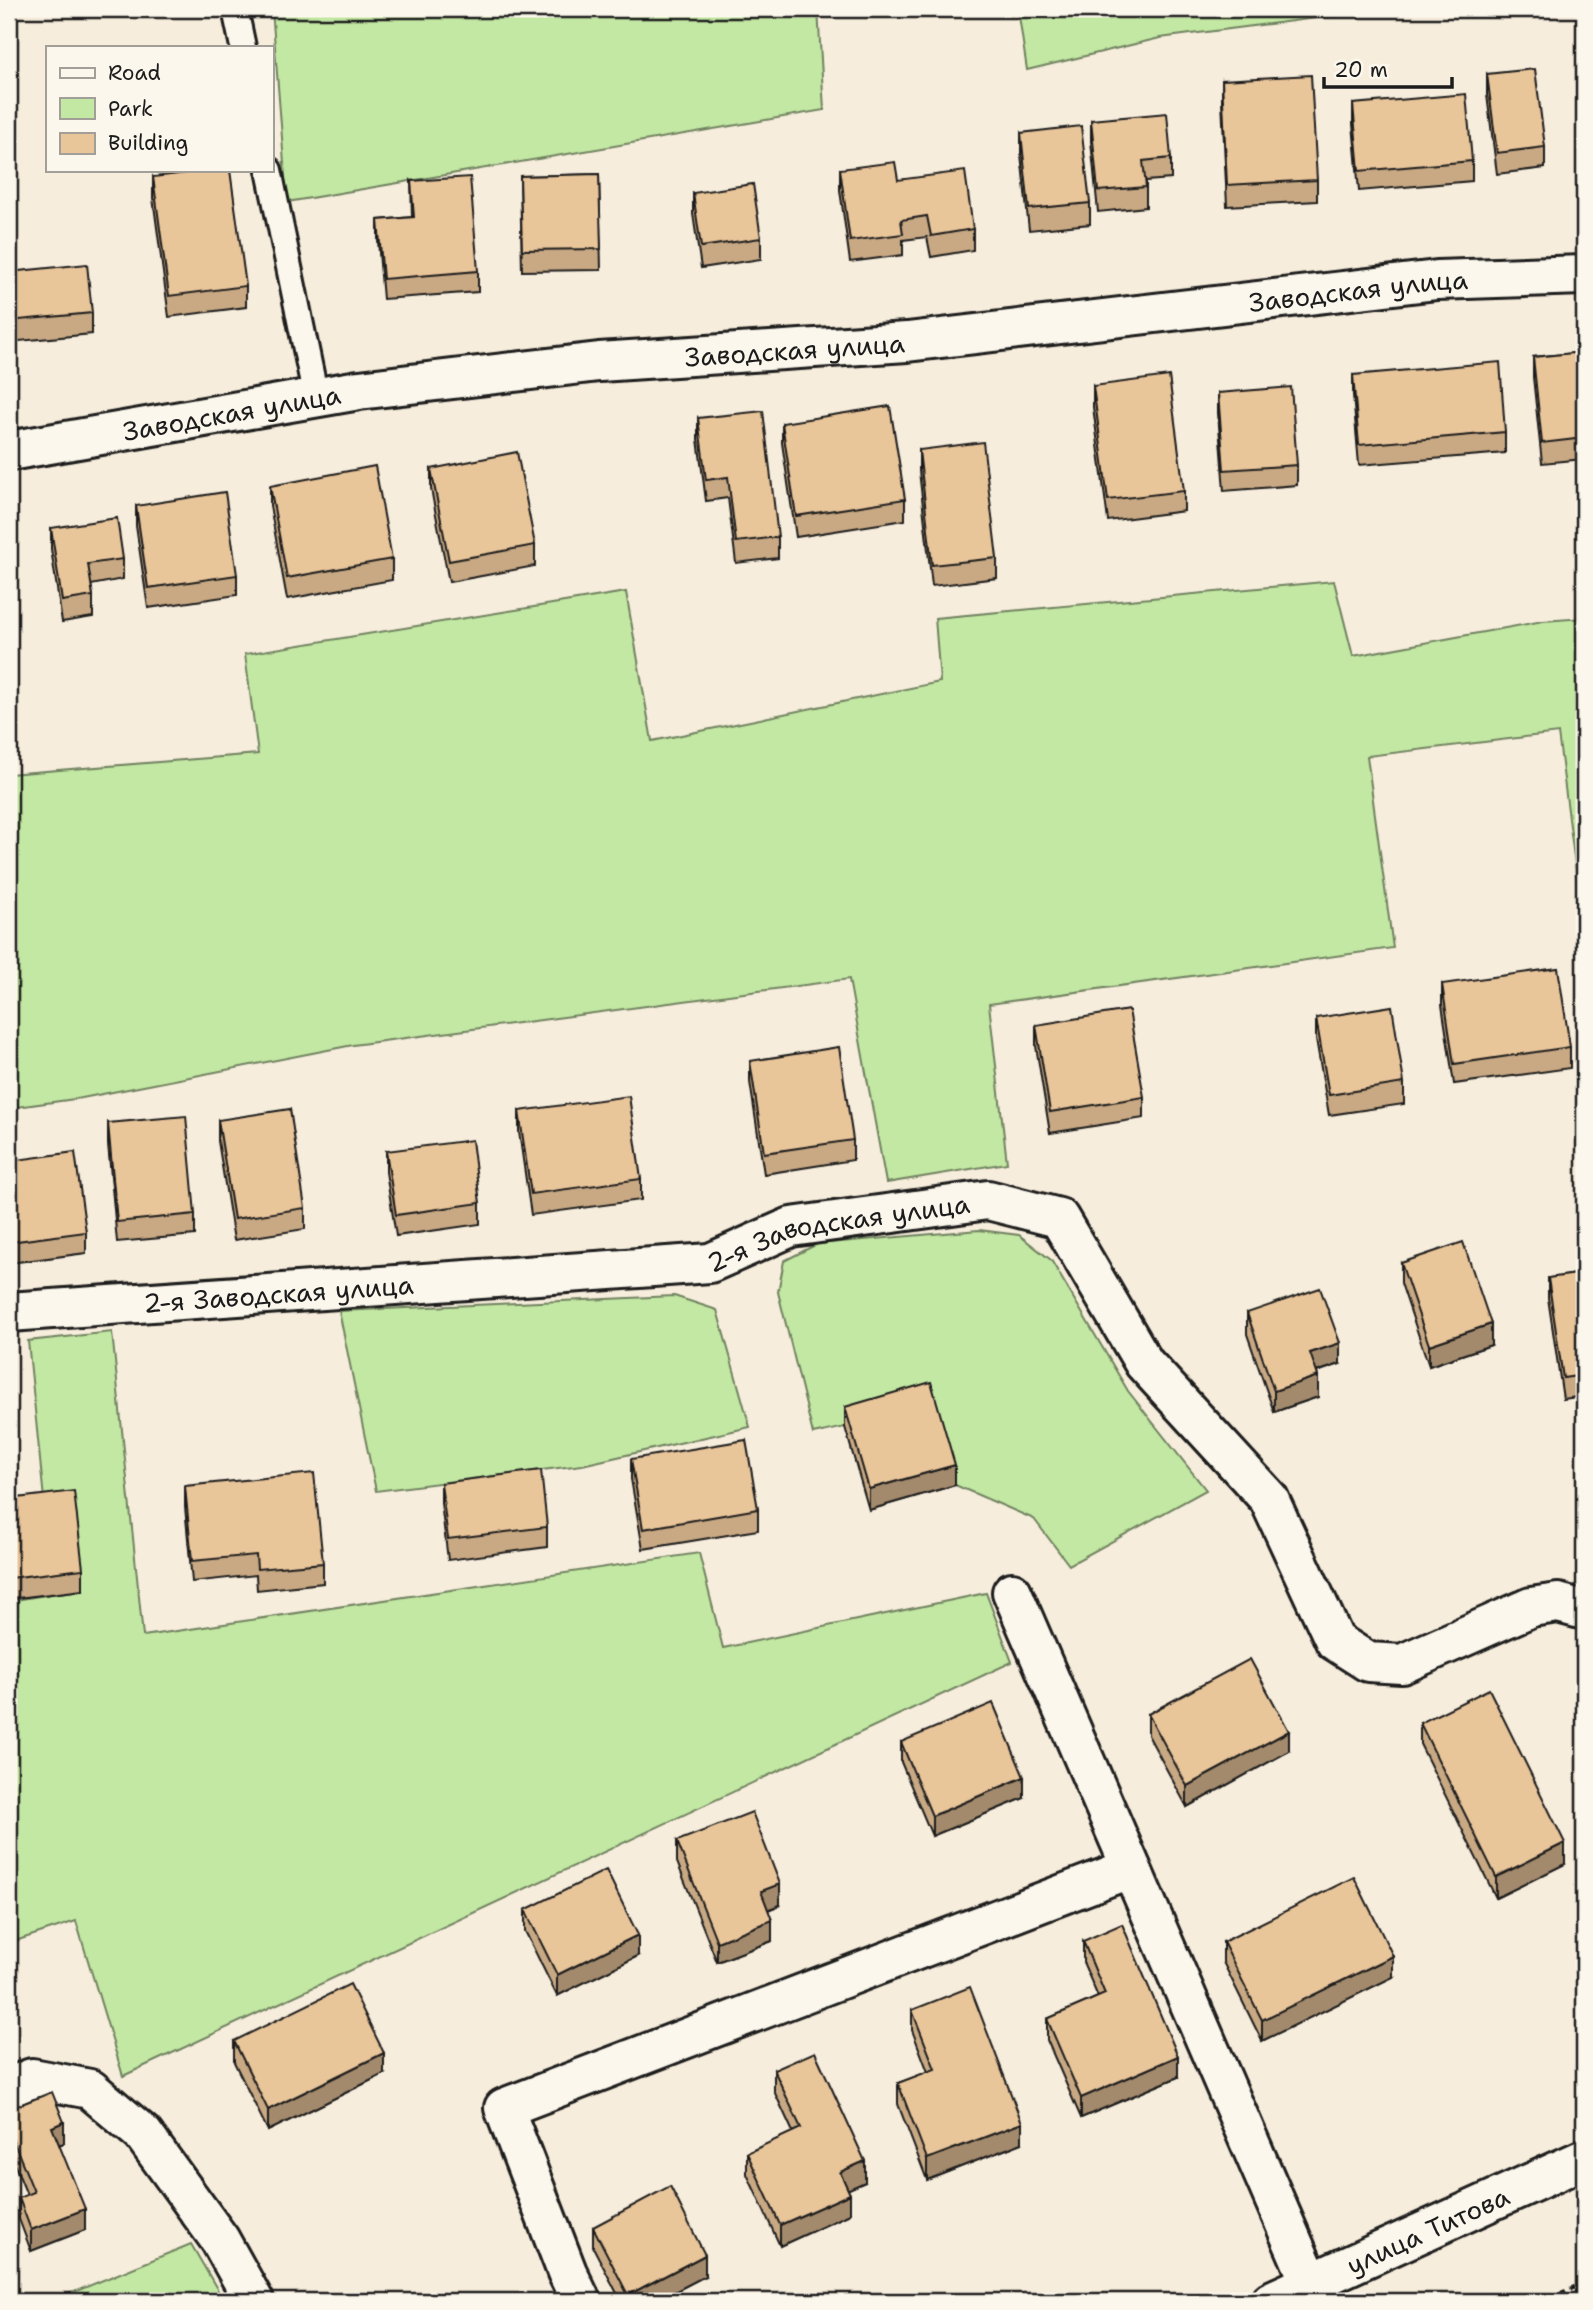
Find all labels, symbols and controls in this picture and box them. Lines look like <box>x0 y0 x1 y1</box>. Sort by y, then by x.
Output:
legend <box>46 46 273 172</box>
scale bar <box>1324 46 1451 90</box>
text: 20 m <box>1334 56 1388 84</box>
text: Road <box>108 59 161 87</box>
text: Park <box>108 95 153 123</box>
text: Building <box>108 129 188 157</box>
street label: Заводская улица <box>1247 261 1469 319</box>
street label: Заводская улица <box>684 325 906 374</box>
street label: Заводская улица <box>120 376 343 448</box>
street label: 2-я Заводская улица <box>701 1185 972 1280</box>
street label: 2-я Заводская улица <box>142 1266 415 1320</box>
street label: улица Титова <box>1341 2178 1515 2282</box>

